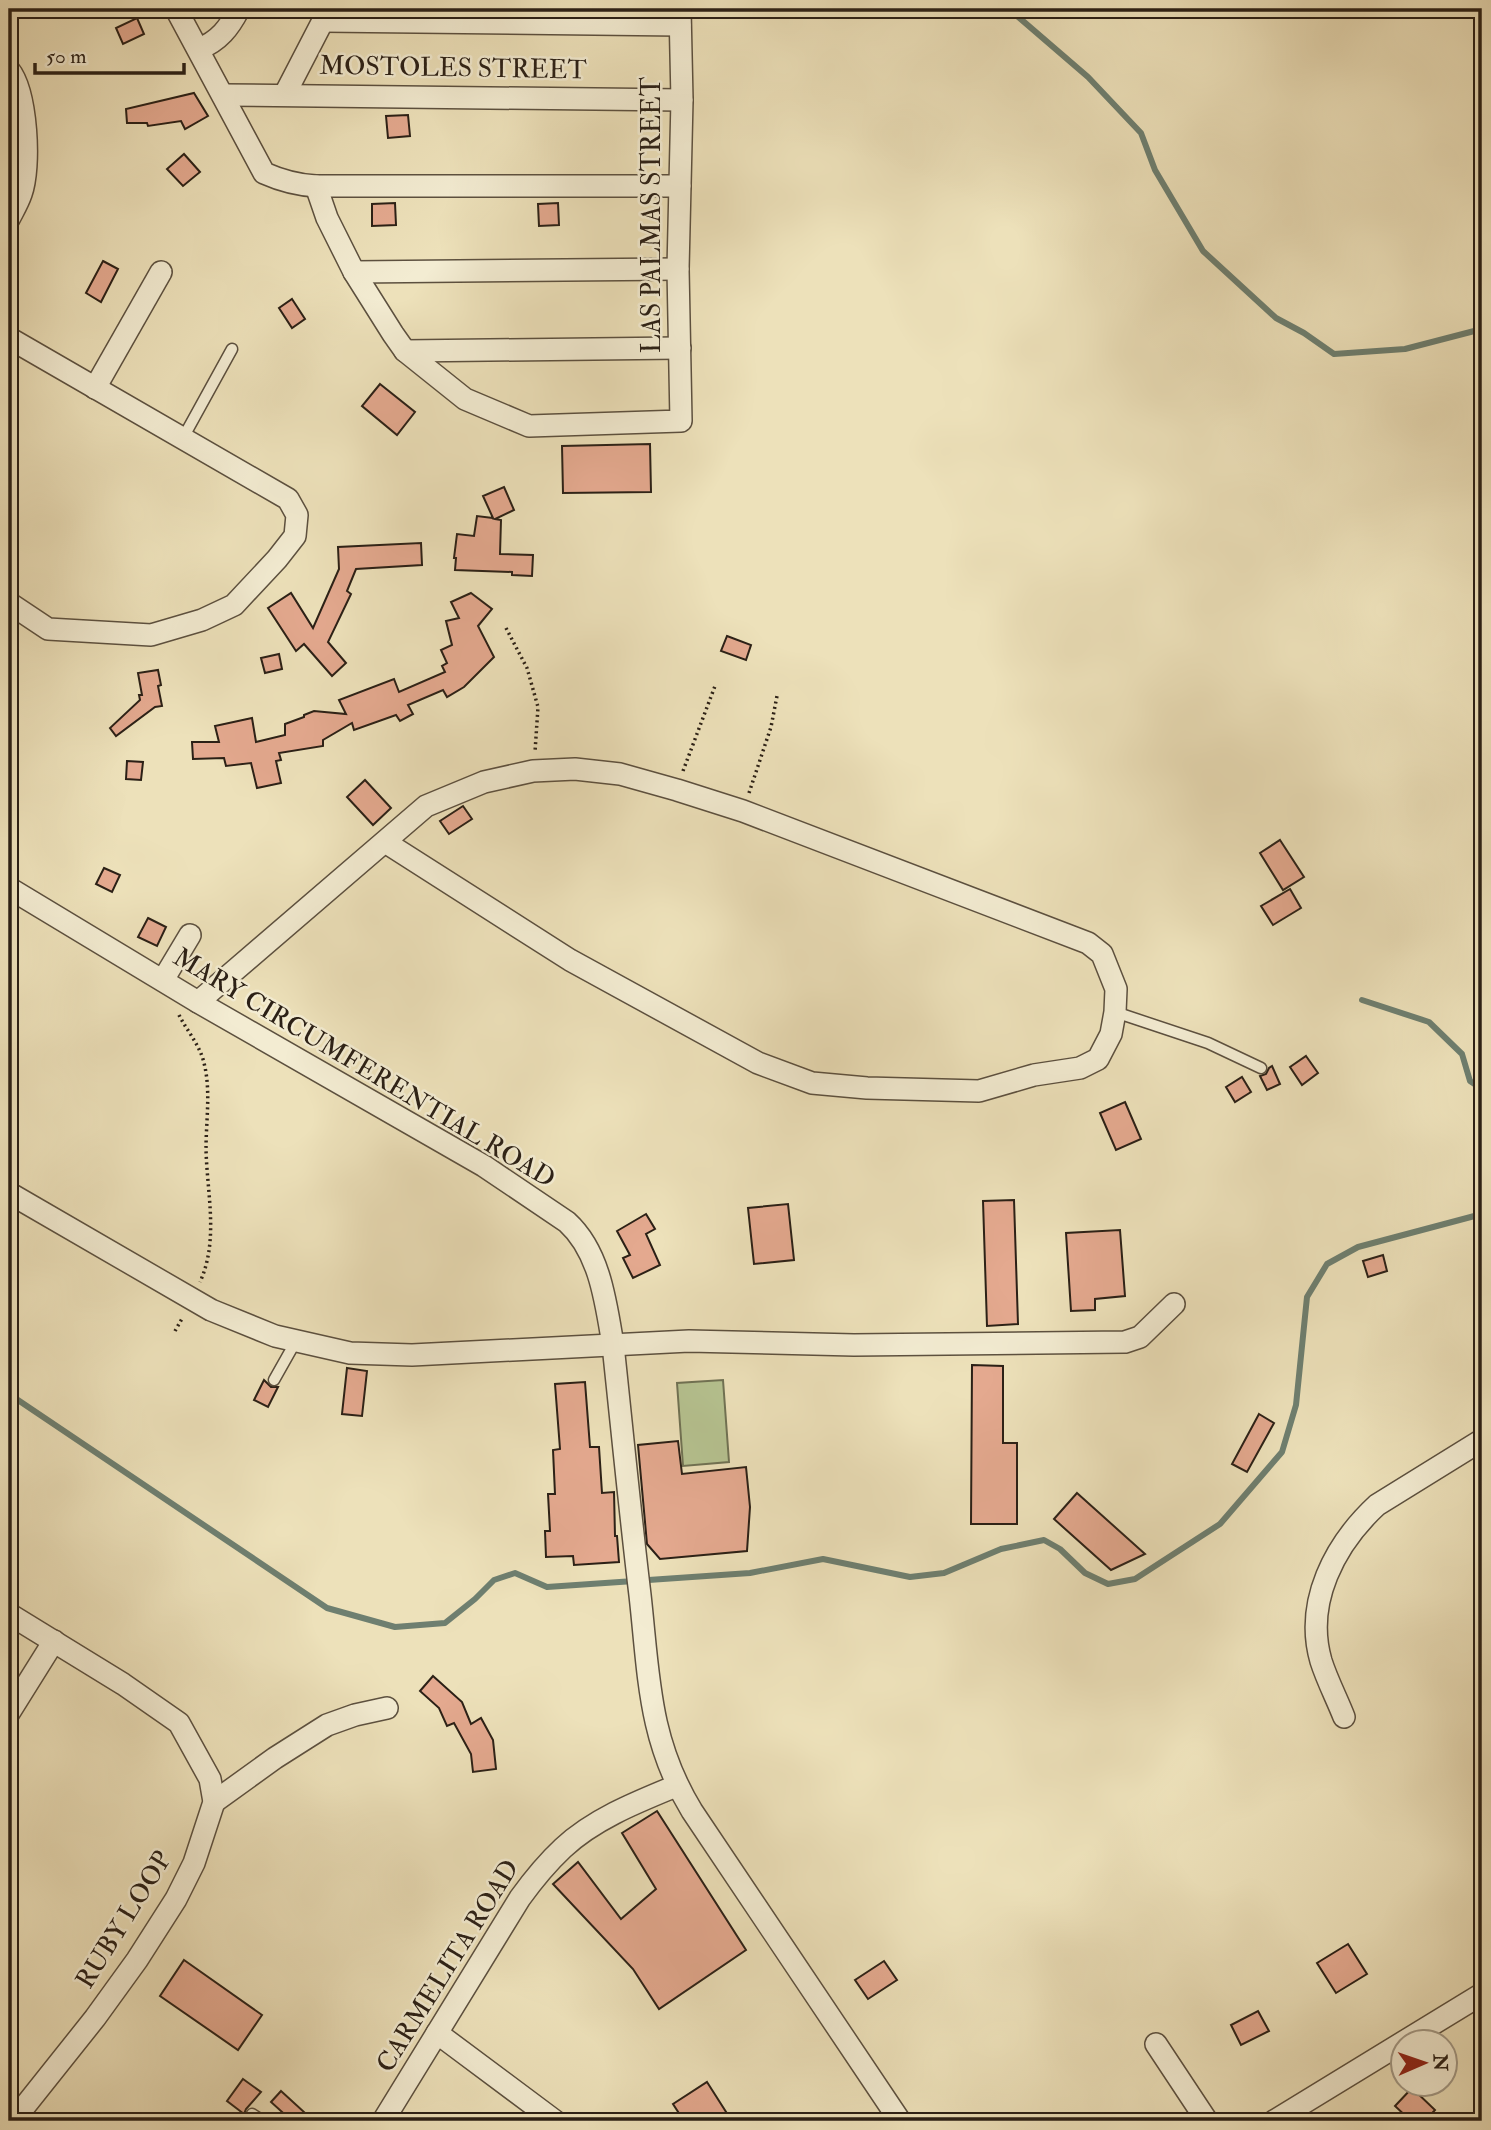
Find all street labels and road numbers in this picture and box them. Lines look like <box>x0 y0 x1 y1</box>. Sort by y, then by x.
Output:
street label: MOSTOLES STREET <box>319 50 587 86</box>
street label: LAS PALMAS STREET <box>636 77 668 353</box>
street label: MARY CIRCUMFERENTIAL ROAD <box>167 941 561 1195</box>
street label: RUBY LOOP <box>69 1845 179 1995</box>
street label: CARMELITA ROAD <box>370 1854 526 2078</box>

